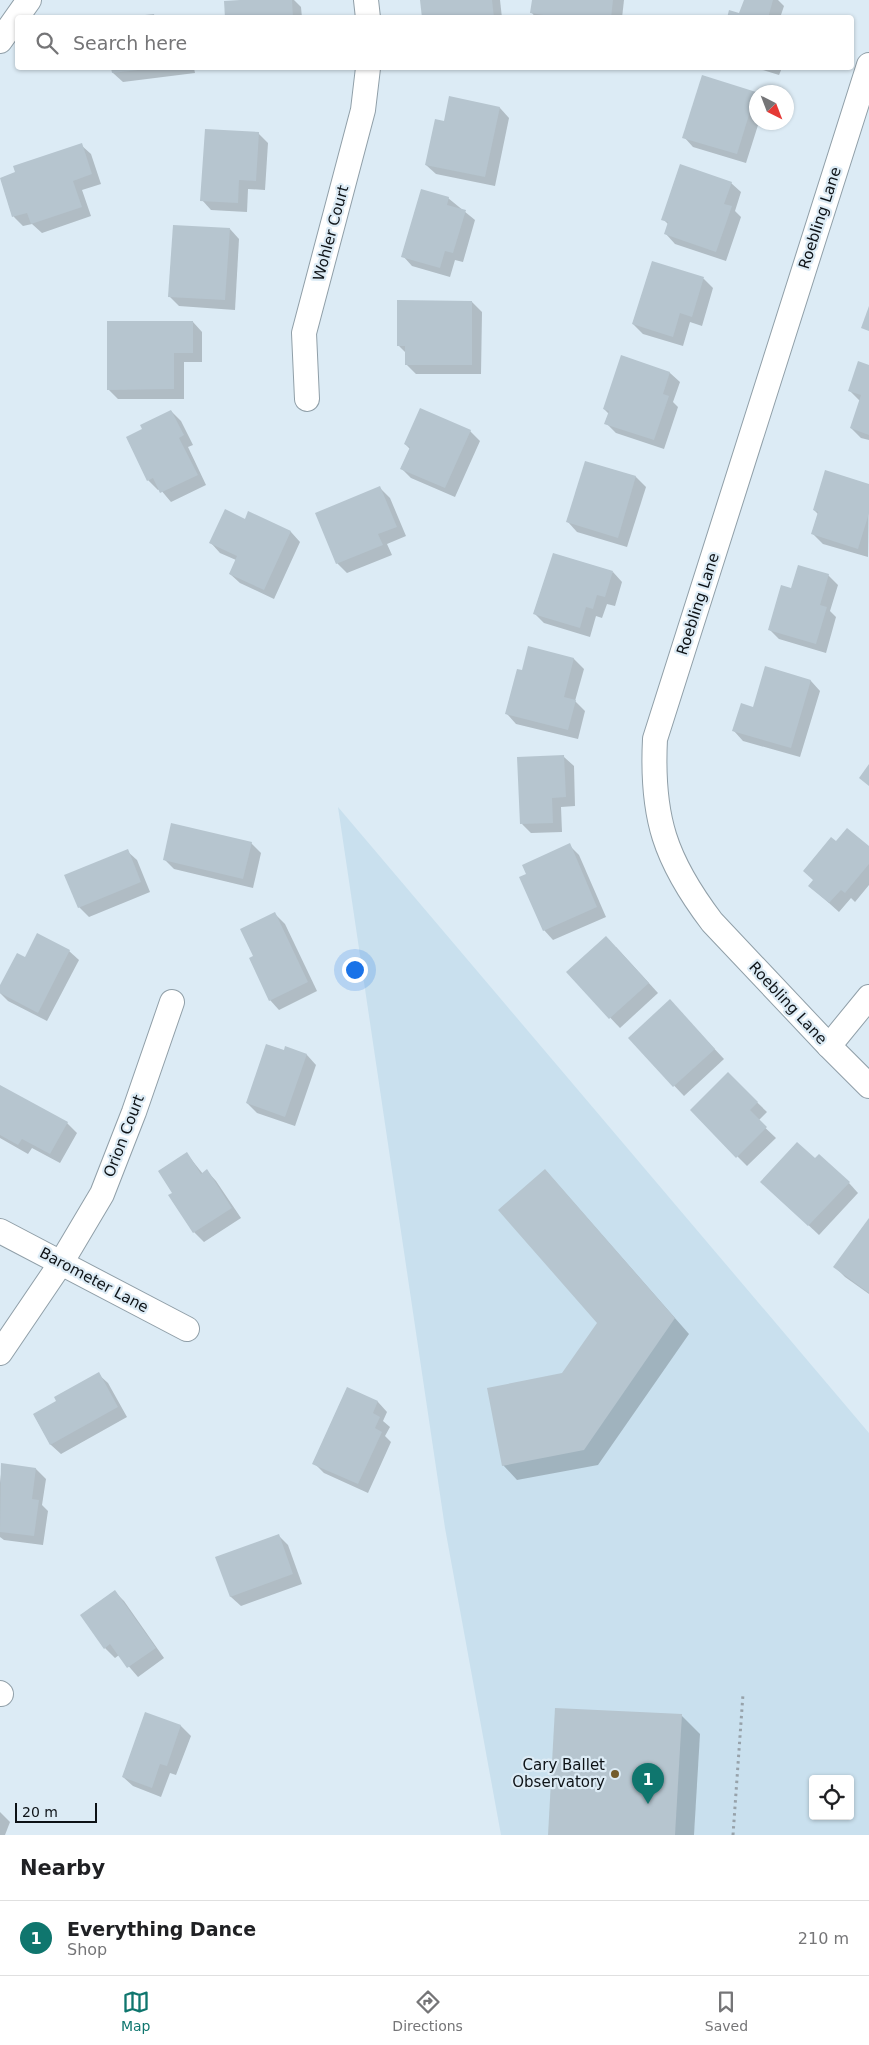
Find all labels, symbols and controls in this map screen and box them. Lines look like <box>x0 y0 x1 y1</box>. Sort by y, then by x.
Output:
search box <box>15 15 854 70</box>
icon: search <box>33 29 61 57</box>
text: Search here <box>73 32 187 54</box>
north arrow <box>749 85 794 130</box>
street label: Roebling Lane <box>795 165 845 271</box>
street label: Wohler Court <box>310 183 352 283</box>
street label: Roebling Lane <box>673 551 723 657</box>
your location <box>342 957 368 983</box>
street label: Roebling Lane <box>745 958 831 1048</box>
street label: Orion Court <box>100 1092 148 1180</box>
street label: Barometer Lane <box>37 1244 151 1316</box>
place label: Cary Ballet Observatory <box>512 1756 605 1791</box>
pin: 1 <box>632 1763 664 1804</box>
marker: Cary Ballet Observatory <box>609 1768 621 1780</box>
map controls <box>809 1775 854 1820</box>
button: locate <box>809 1775 854 1820</box>
scale bar <box>15 1800 98 1823</box>
text: 20 m <box>22 1804 58 1820</box>
text: Nearby <box>20 1856 105 1880</box>
text: Everything Dance <box>67 1918 256 1940</box>
text: 1 <box>30 1929 42 1948</box>
text: 210 m <box>798 1929 849 1948</box>
text: Shop <box>67 1940 107 1959</box>
tab: Map <box>121 1988 150 2034</box>
tab: Directions <box>392 1988 463 2034</box>
tab: Saved <box>705 1988 748 2034</box>

